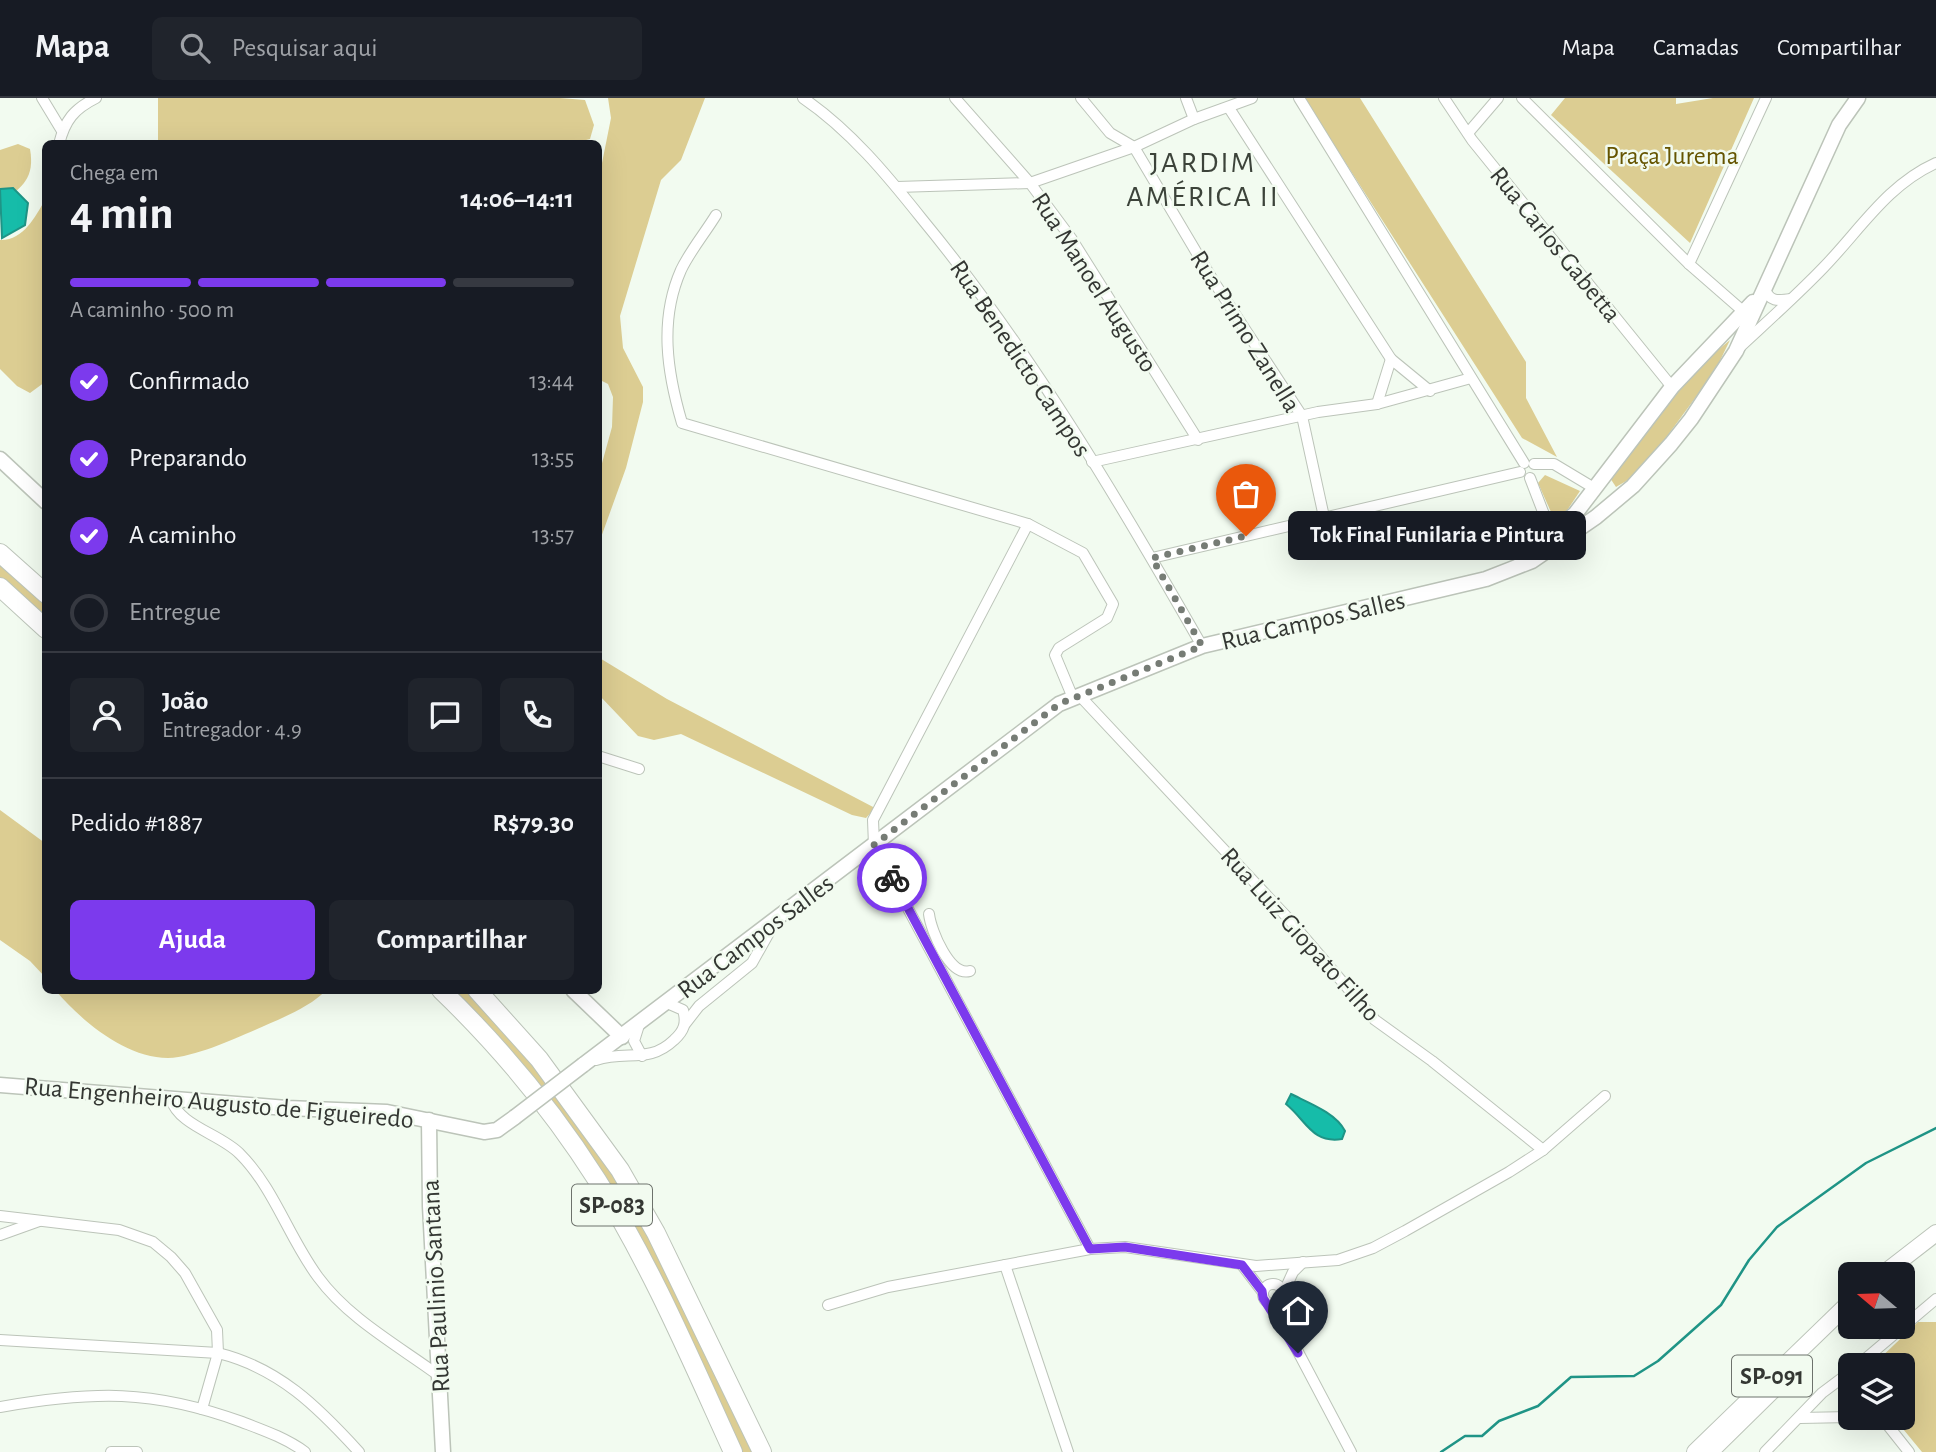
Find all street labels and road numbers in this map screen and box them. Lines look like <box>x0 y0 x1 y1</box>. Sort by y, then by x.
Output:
street label: Rua Carlos Gabetta <box>1485 162 1626 327</box>
street label: Rua Manoel Augusto <box>1027 188 1162 377</box>
street label: Rua Primo Zanella <box>1185 246 1305 417</box>
street label: Rua Benedicto Campos <box>945 256 1096 462</box>
street label: Rua Campos Salles <box>1219 587 1408 655</box>
street label: Rua Luiz Giopato Filho <box>1216 843 1385 1027</box>
street label: Rua Campos Salles <box>673 870 838 1004</box>
street label: Rua Engenheiro Augusto de Figueiredo <box>23 1073 415 1133</box>
street label: Rua Paulinio Santana <box>417 1179 455 1393</box>
road number: SP-083 <box>572 1184 652 1226</box>
road number: SP-091 <box>1732 1356 1812 1396</box>

